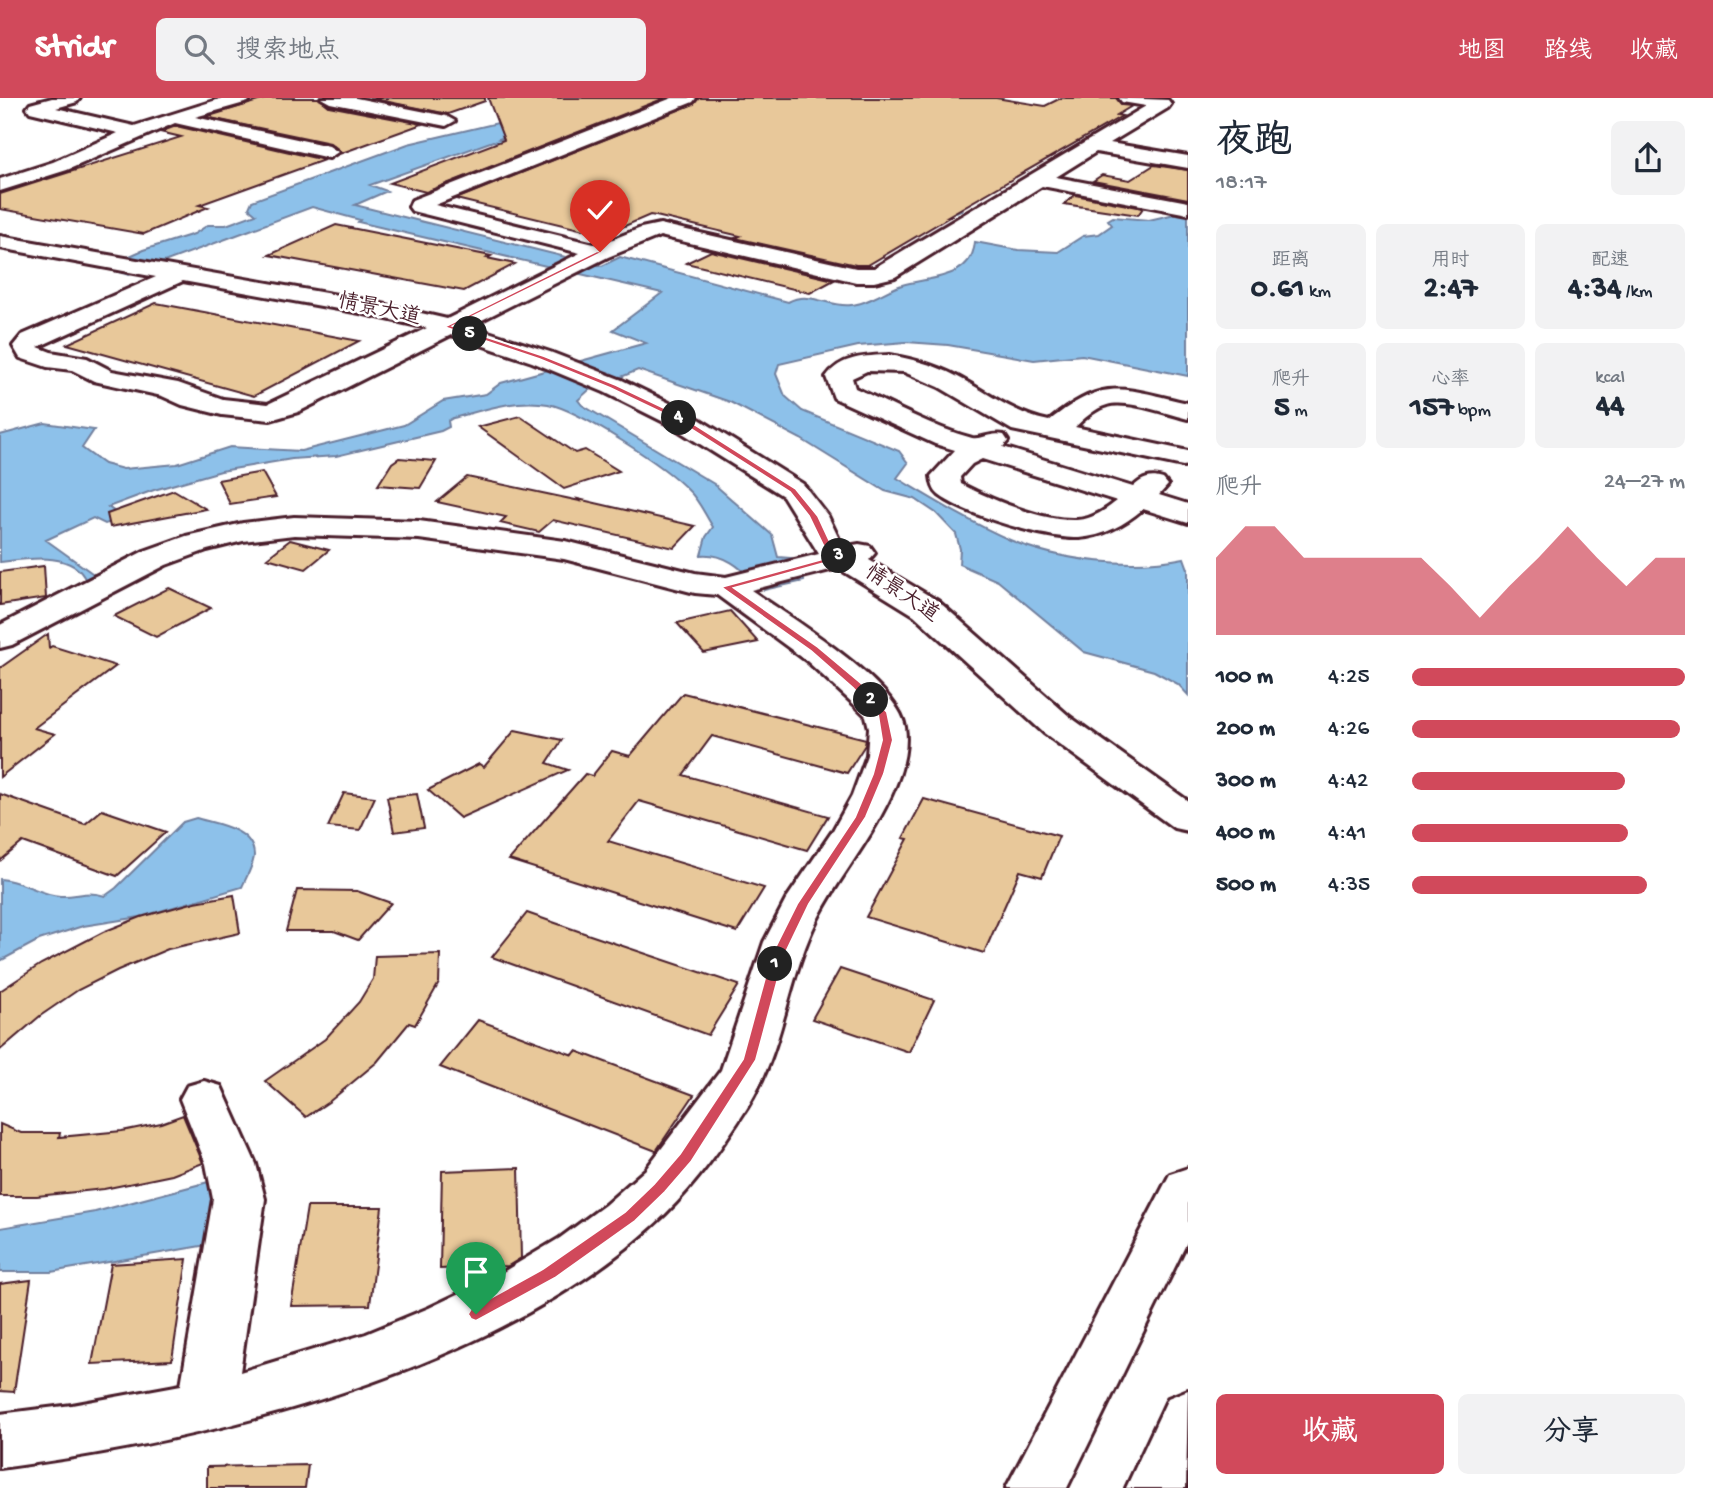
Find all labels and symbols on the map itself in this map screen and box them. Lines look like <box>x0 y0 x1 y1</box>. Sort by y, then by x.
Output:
pin <box>570 180 630 252</box>
street label: 情景大道 <box>335 288 423 332</box>
pin: 5 <box>452 316 488 352</box>
pin: 4 <box>662 400 696 436</box>
pin: 3 <box>822 538 856 574</box>
street label: 情景大道 <box>859 559 944 629</box>
pin: 2 <box>854 682 888 718</box>
pin: 1 <box>758 946 792 982</box>
pin <box>446 1242 506 1314</box>

